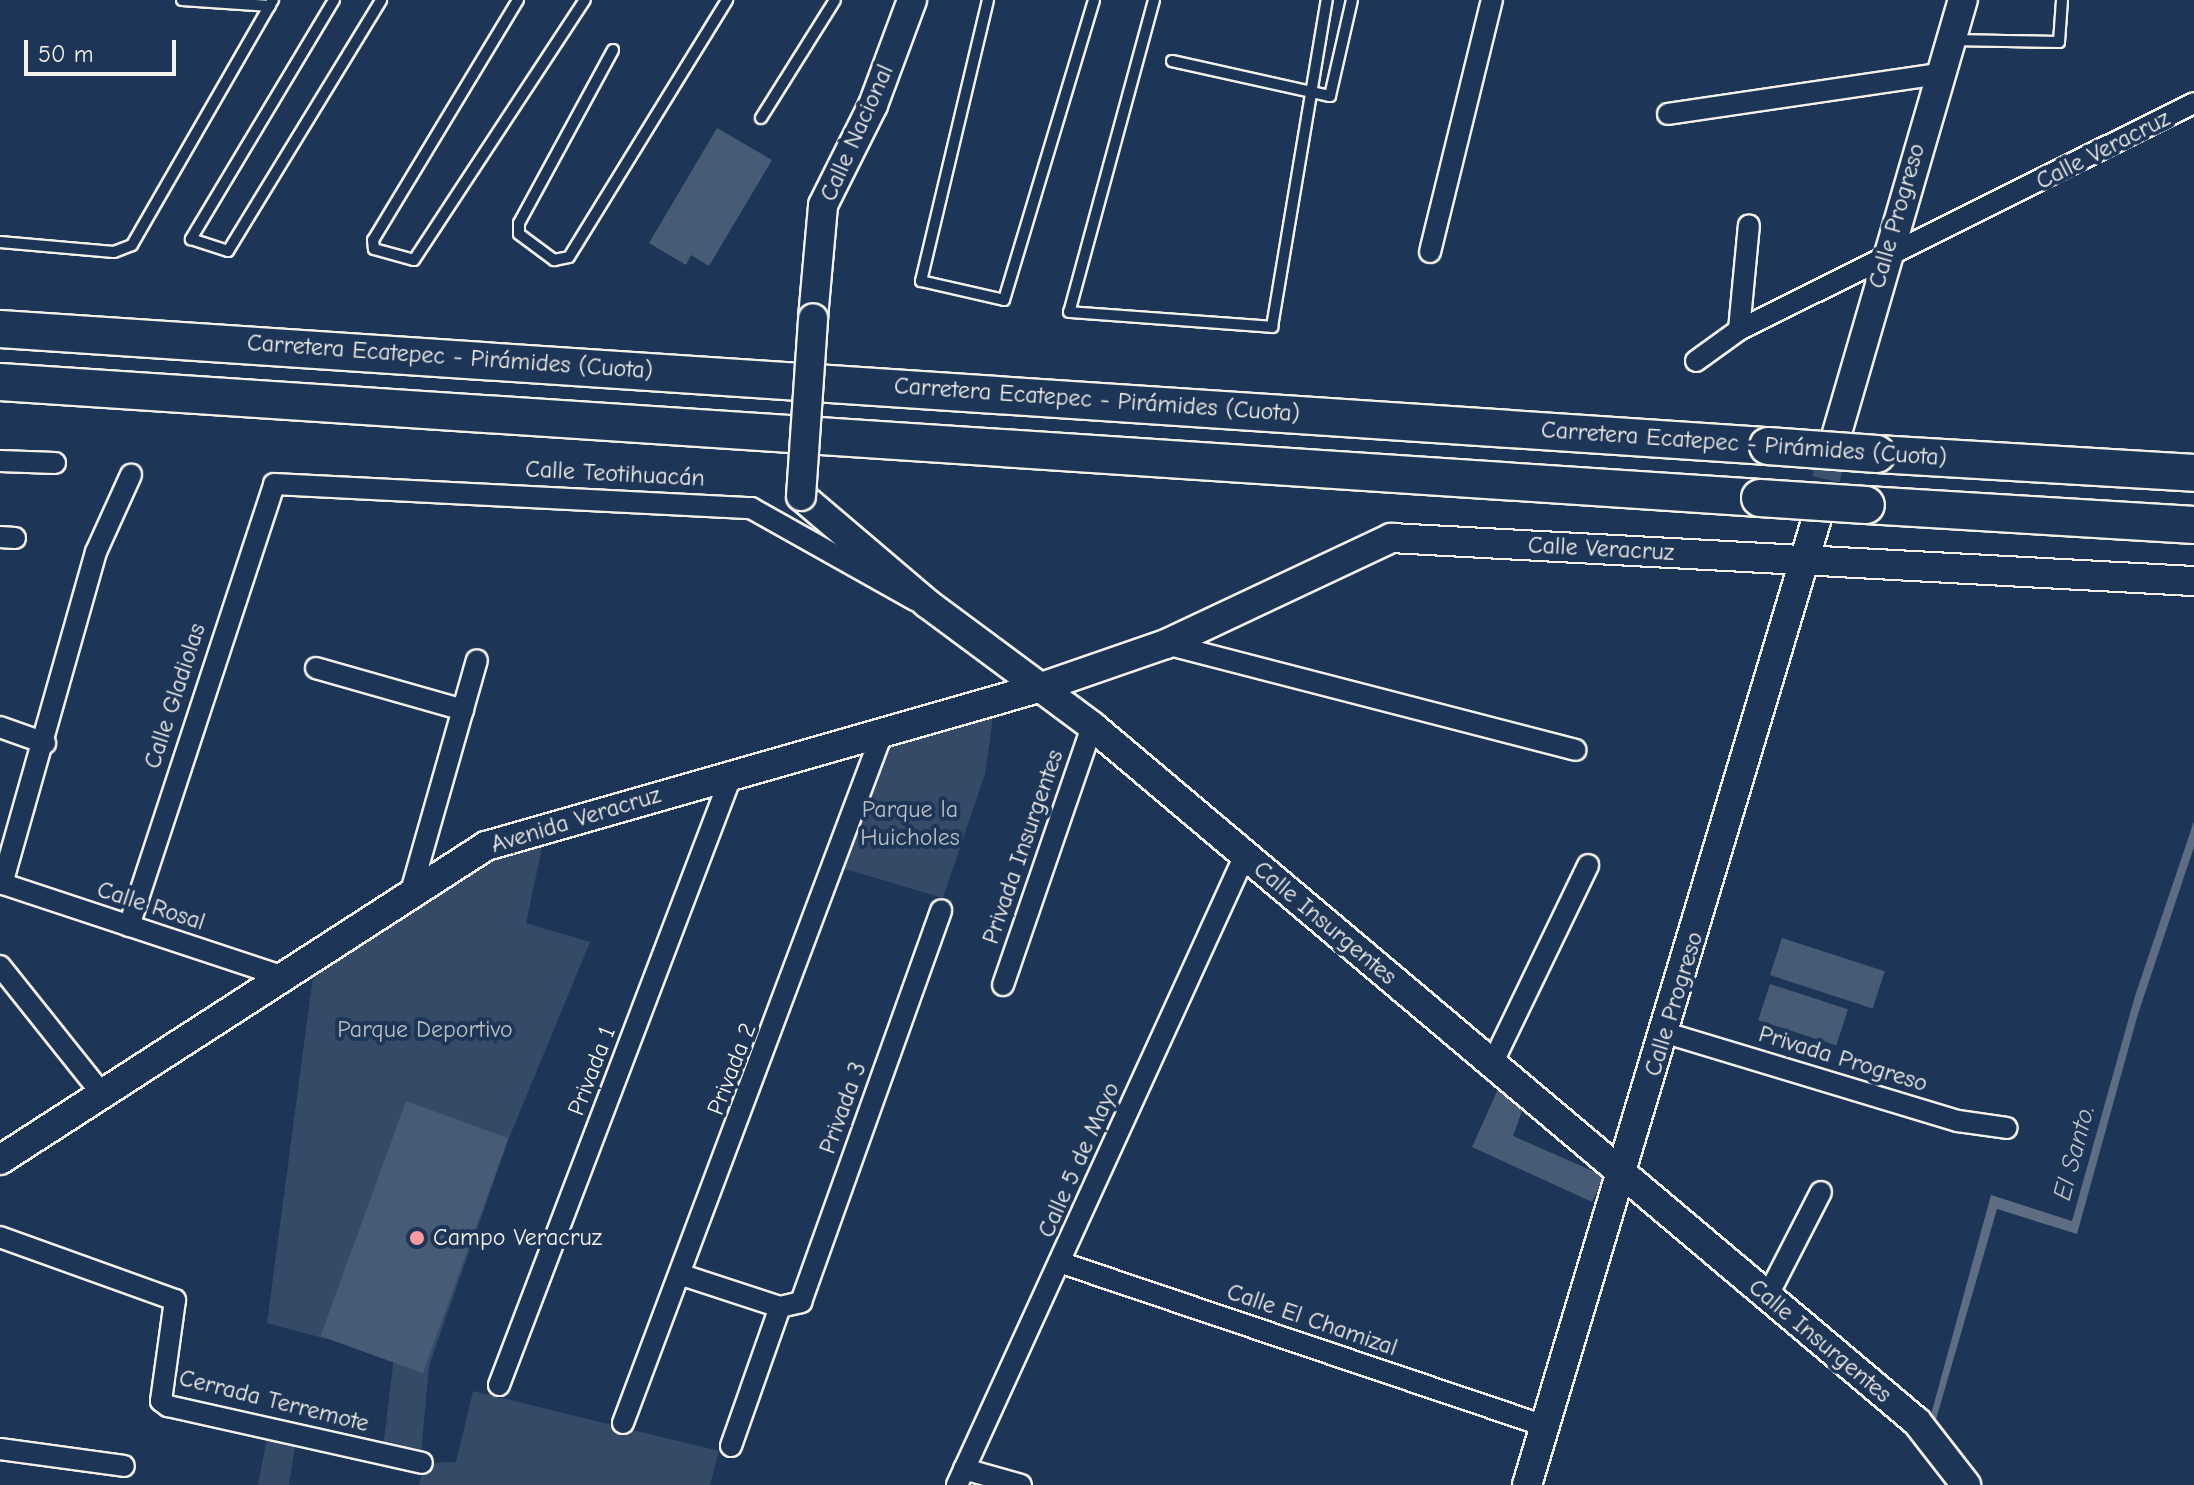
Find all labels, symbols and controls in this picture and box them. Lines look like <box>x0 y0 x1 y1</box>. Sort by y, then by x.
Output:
scale bar <box>28 24 180 74</box>
text: 50 m <box>38 40 94 68</box>
street label: Calle Nacional <box>814 60 900 206</box>
street label: Calle Veracruz <box>2031 104 2175 196</box>
street label: Calle Progreso <box>1863 140 1931 292</box>
street label: Carretera Ecatepec - Pirámides (Cuota) <box>246 328 654 386</box>
street label: Carretera Ecatepec - Pirámides (Cuota) <box>893 371 1301 429</box>
street label: Carretera Ecatepec - Pirámides (Cuota) <box>1540 415 1948 473</box>
street label: Calle Teotihuacán <box>524 455 706 493</box>
street label: Calle Veracruz <box>1527 531 1675 567</box>
street label: Calle Gladiolas <box>138 620 212 772</box>
street label: Privada Insurgentes <box>976 746 1070 948</box>
street label: Avenida Veracruz <box>488 780 664 860</box>
park label: Parque la Huicholes <box>860 796 960 852</box>
street label: Calle Insurgentes <box>1248 855 1402 991</box>
street label: Calle Rosal <box>93 875 209 937</box>
street label: Calle Progreso <box>1638 928 1710 1080</box>
park label: Parque Deportivo <box>337 1016 513 1044</box>
street label: Privada 2 <box>701 1019 763 1119</box>
street label: Privada Progreso <box>1755 1020 1931 1098</box>
street label: Privada 1 <box>562 1022 622 1120</box>
street label: Privada 3 <box>813 1058 873 1158</box>
street label: Calle 5 de Mayo <box>1032 1078 1126 1242</box>
water label: El Santo. <box>2047 1102 2103 1204</box>
place label: Campo Veracruz <box>433 1224 602 1252</box>
marker: Campo Veracruz <box>408 1229 426 1247</box>
street label: Calle Insurgentes <box>1743 1273 1897 1409</box>
street label: Calle El Chamizal <box>1223 1277 1401 1363</box>
street label: Cerrada Terremote <box>176 1363 372 1439</box>

